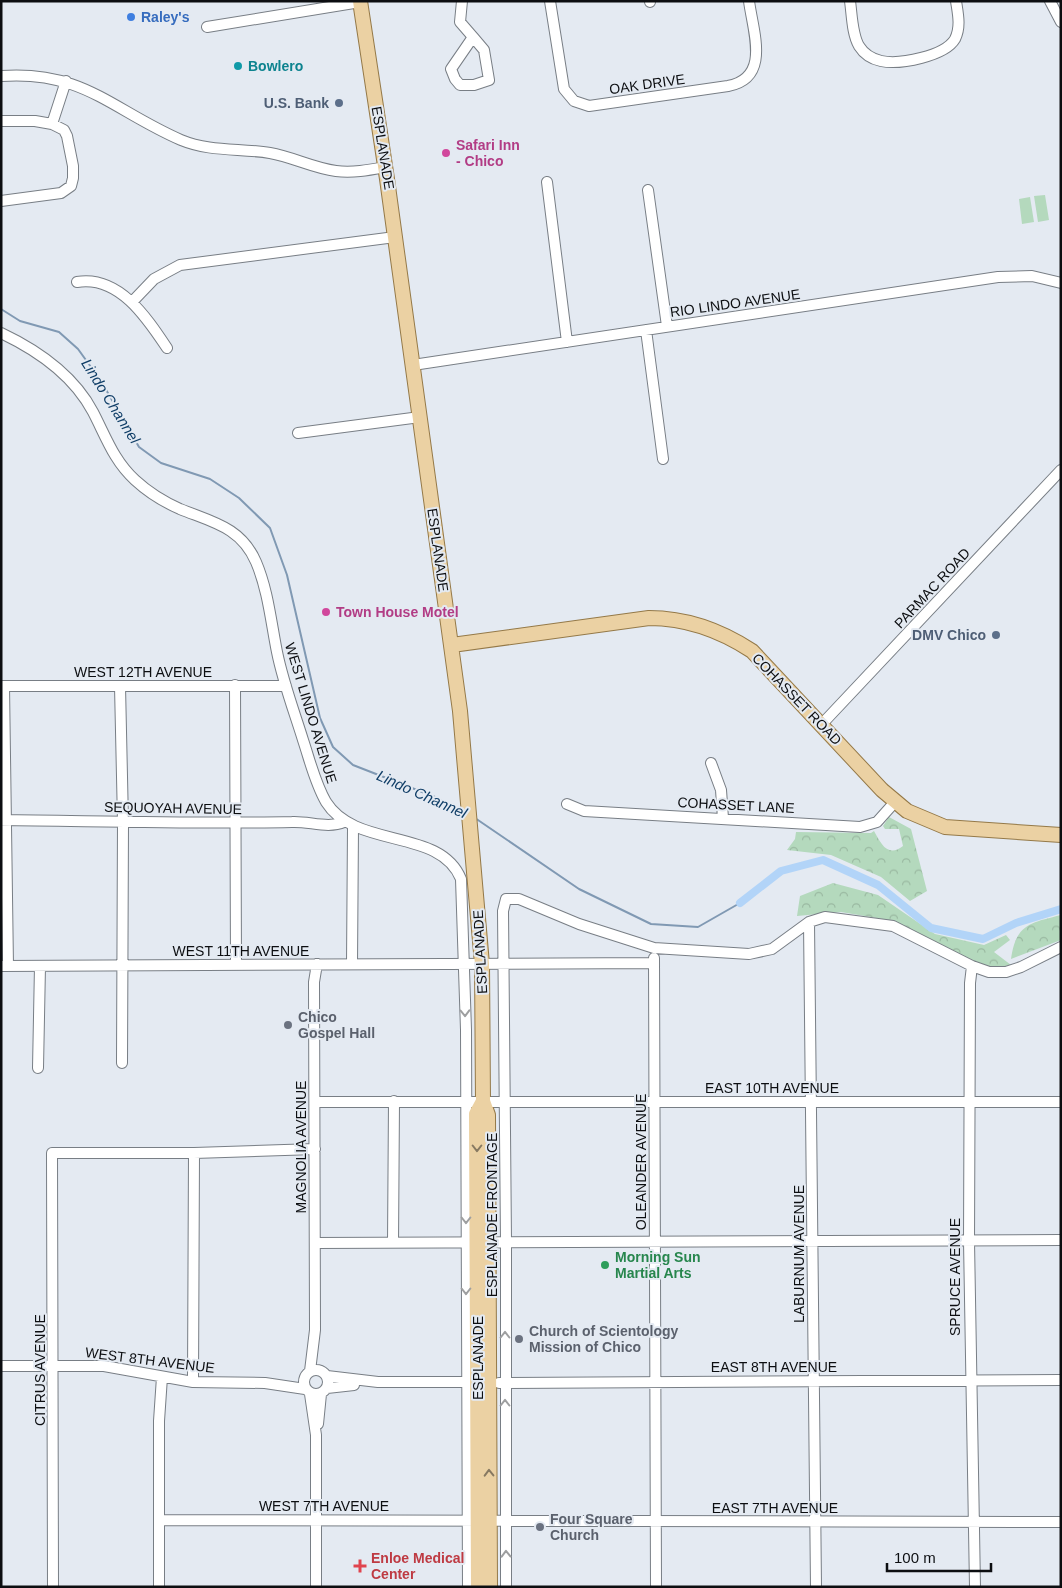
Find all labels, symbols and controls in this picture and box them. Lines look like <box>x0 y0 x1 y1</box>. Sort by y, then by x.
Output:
place label: Raley's <box>141 9 190 25</box>
marker: Raley's <box>125 11 137 23</box>
place label: Bowlero <box>248 58 303 74</box>
marker: Bowlero <box>232 60 244 72</box>
street label: OAK DRIVE <box>608 71 686 97</box>
place label: U.S. Bank <box>264 95 329 111</box>
marker: U.S. Bank <box>333 97 345 109</box>
street label: ESPLANADE <box>369 105 397 191</box>
place label: Safari Inn - Chico <box>456 137 520 169</box>
marker: Safari Inn - Chico <box>440 147 452 159</box>
street label: RIO LINDO AVENUE <box>669 286 801 320</box>
water label: Lindo Channel <box>78 355 144 447</box>
street label: ESPLANADE <box>424 507 452 593</box>
street label: PARMAC ROAD <box>891 545 973 631</box>
place label: Town House Motel <box>336 604 459 620</box>
marker: Town House Motel <box>320 606 332 618</box>
place label: DMV Chico <box>912 627 986 643</box>
marker: DMV Chico <box>990 629 1002 641</box>
street label: WEST LINDO AVENUE <box>282 641 340 785</box>
street label: COHASSET ROAD <box>749 650 845 748</box>
street label: WEST 12TH AVENUE <box>74 664 212 680</box>
water label: Lindo Channel <box>374 767 470 822</box>
street label: COHASSET LANE <box>677 794 795 816</box>
street label: SEQUOYAH AVENUE <box>104 799 242 817</box>
street label: ESPLANADE <box>470 910 490 994</box>
street label: WEST 11TH AVENUE <box>173 943 309 959</box>
place label: Chico Gospel Hall <box>298 1009 375 1041</box>
one-way arrow <box>460 1009 471 1017</box>
marker: Chico Gospel Hall <box>282 1019 294 1031</box>
street label: EAST 10TH AVENUE <box>705 1080 839 1096</box>
street label: MAGNOLIA AVENUE <box>293 1081 309 1213</box>
street label: OLEANDER AVENUE <box>633 1094 649 1230</box>
street label: ESPLANADE FRONTAGE <box>484 1133 500 1297</box>
one-way arrow <box>472 1145 482 1153</box>
street label: LABURNUM AVENUE <box>791 1185 807 1323</box>
one-way arrow <box>461 1216 471 1224</box>
street label: SPRUCE AVENUE <box>947 1218 963 1336</box>
place label: Morning Sun Martial Arts <box>615 1249 701 1281</box>
marker: Morning Sun Martial Arts <box>599 1259 611 1271</box>
one-way arrow <box>461 1288 471 1295</box>
street label: CITRUS AVENUE <box>32 1314 48 1426</box>
street label: ESPLANADE <box>470 1316 486 1400</box>
place label: Church of Scientology Mission of Chico <box>529 1323 679 1355</box>
one-way arrow <box>500 1330 510 1338</box>
marker: Church of Scientology Mission of Chico <box>513 1333 525 1345</box>
street label: WEST 8TH AVENUE <box>84 1344 216 1376</box>
street label: EAST 8TH AVENUE <box>711 1359 837 1375</box>
one-way arrow <box>500 1398 510 1406</box>
one-way arrow <box>484 1469 494 1476</box>
street label: WEST 7TH AVENUE <box>259 1498 389 1514</box>
street label: EAST 7TH AVENUE <box>712 1500 838 1516</box>
place label: Four Square Church <box>550 1511 633 1543</box>
marker: Four Square Church <box>534 1521 546 1533</box>
scale bar <box>887 1540 991 1572</box>
text: 100 m <box>894 1549 936 1566</box>
place label: Enloe Medical Center <box>371 1550 464 1582</box>
one-way arrow <box>501 1550 511 1558</box>
marker: Enloe Medical Center <box>353 1559 367 1573</box>

